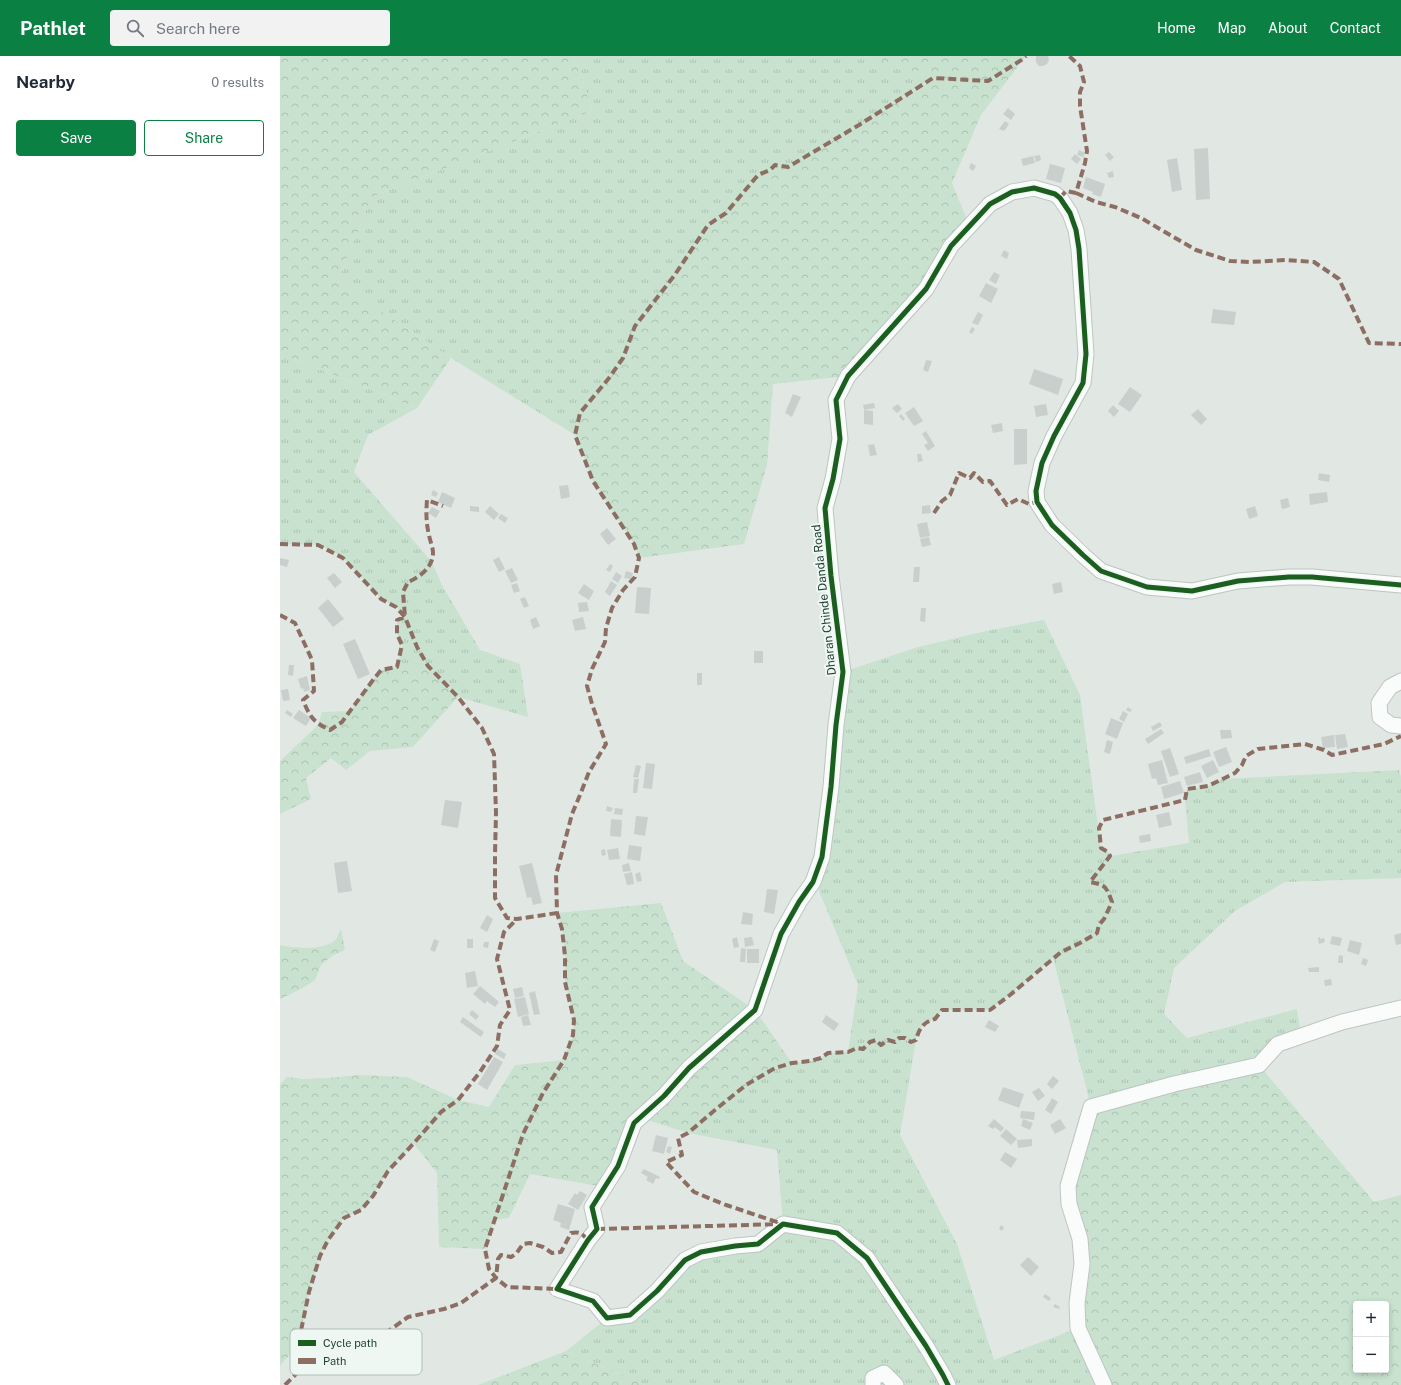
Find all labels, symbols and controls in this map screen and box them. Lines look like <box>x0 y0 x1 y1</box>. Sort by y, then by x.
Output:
search box <box>110 10 390 46</box>
text: Pathlet <box>20 17 86 39</box>
icon: search <box>124 17 146 39</box>
text: Search here <box>156 20 240 37</box>
text: Home <box>1157 20 1196 36</box>
text: Map <box>1218 20 1246 36</box>
text: About <box>1268 20 1308 36</box>
text: Contact <box>1330 20 1381 36</box>
text: Nearby <box>16 72 75 92</box>
text: 0 results <box>211 75 264 90</box>
button: Save <box>16 120 136 156</box>
button: Share <box>144 120 264 156</box>
street label: Dharan Chinde Danda Road <box>809 524 839 676</box>
map controls <box>1353 1301 1389 1373</box>
button: + <box>1353 1301 1389 1337</box>
legend <box>290 1329 422 1375</box>
text: Cycle path <box>323 1337 377 1349</box>
button: − <box>1353 1337 1389 1373</box>
text: Path <box>323 1355 346 1367</box>

